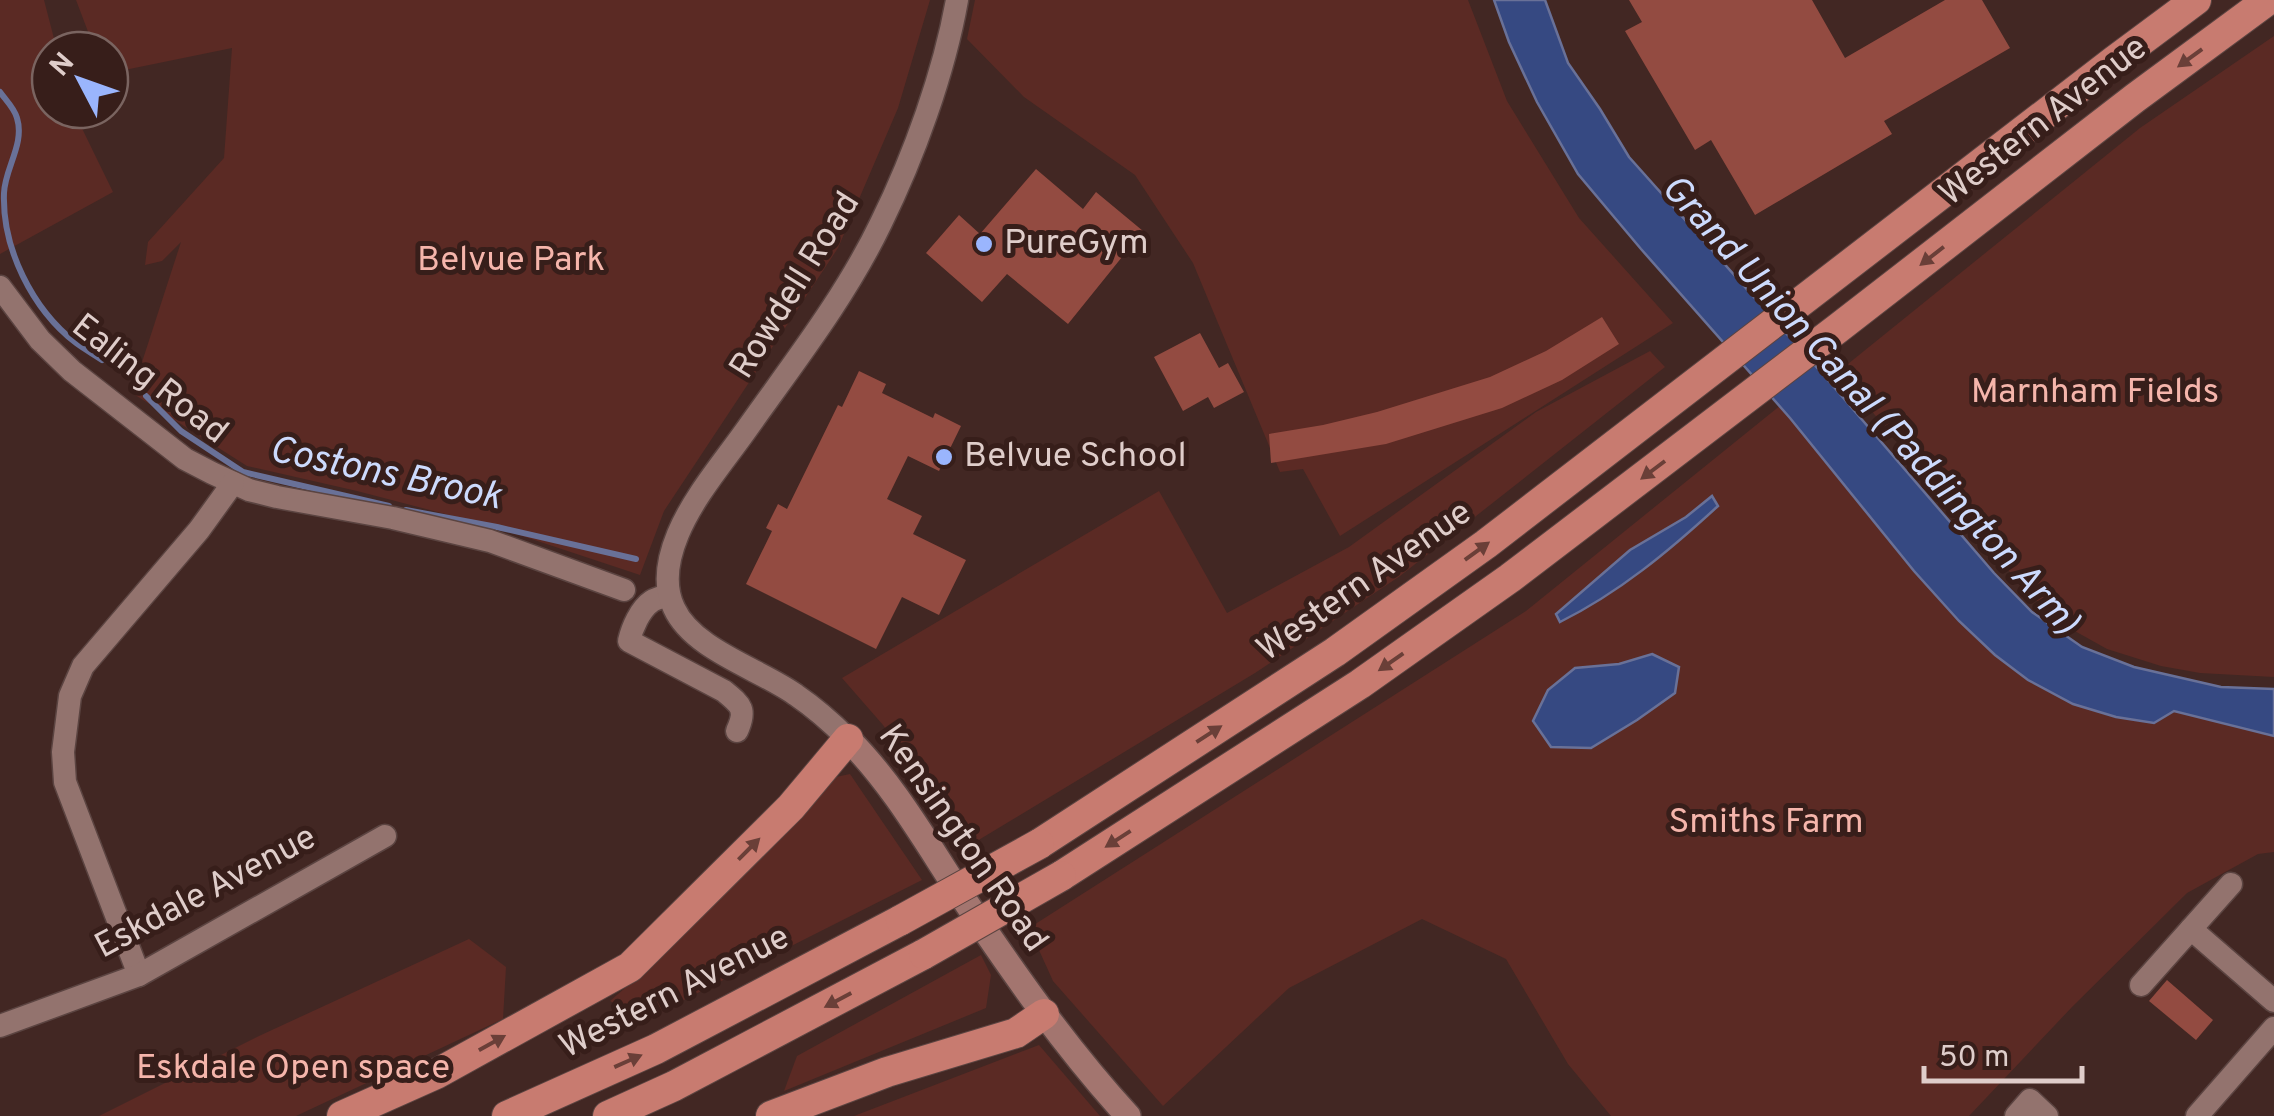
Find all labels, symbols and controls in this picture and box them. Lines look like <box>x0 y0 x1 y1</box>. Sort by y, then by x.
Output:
street label: Western Avenue <box>1931 27 2157 217</box>
north arrow <box>30 30 130 130</box>
text: N <box>43 46 84 85</box>
one-way arrow <box>2176 47 2203 67</box>
water label: Grand Union Canal (Paddington Arm) <box>1649 165 2089 647</box>
street label: Rowdell Road <box>721 184 871 388</box>
place label: PureGym <box>1004 222 1149 266</box>
marker: PureGym <box>973 233 995 255</box>
park label: Belvue Park <box>417 239 605 283</box>
one-way arrow <box>1919 245 1945 266</box>
street label: Ealing Road <box>62 305 236 455</box>
park label: Marnham Fields <box>1971 371 2219 415</box>
water label: Costons Brook <box>264 426 506 524</box>
place label: Belvue School <box>964 435 1187 479</box>
marker: Belvue School <box>933 446 955 468</box>
one-way arrow <box>1640 459 1666 479</box>
street label: Western Avenue <box>1249 492 1481 672</box>
one-way arrow <box>1464 541 1490 561</box>
one-way arrow <box>1377 652 1404 671</box>
street label: Kensington Road <box>867 717 1057 961</box>
one-way arrow <box>1195 725 1223 743</box>
park label: Smiths Farm <box>1668 801 1864 845</box>
street label: Eskdale Avenue <box>88 816 324 970</box>
one-way arrow <box>1105 830 1132 848</box>
one-way arrow <box>736 837 760 861</box>
street label: Western Avenue <box>553 916 797 1070</box>
one-way arrow <box>823 991 852 1008</box>
scale bar <box>1924 1021 2082 1083</box>
one-way arrow <box>478 1035 507 1052</box>
text: 50 m <box>1939 1040 2009 1077</box>
park label: Eskdale Open space <box>136 1047 450 1091</box>
one-way arrow <box>614 1053 643 1070</box>

